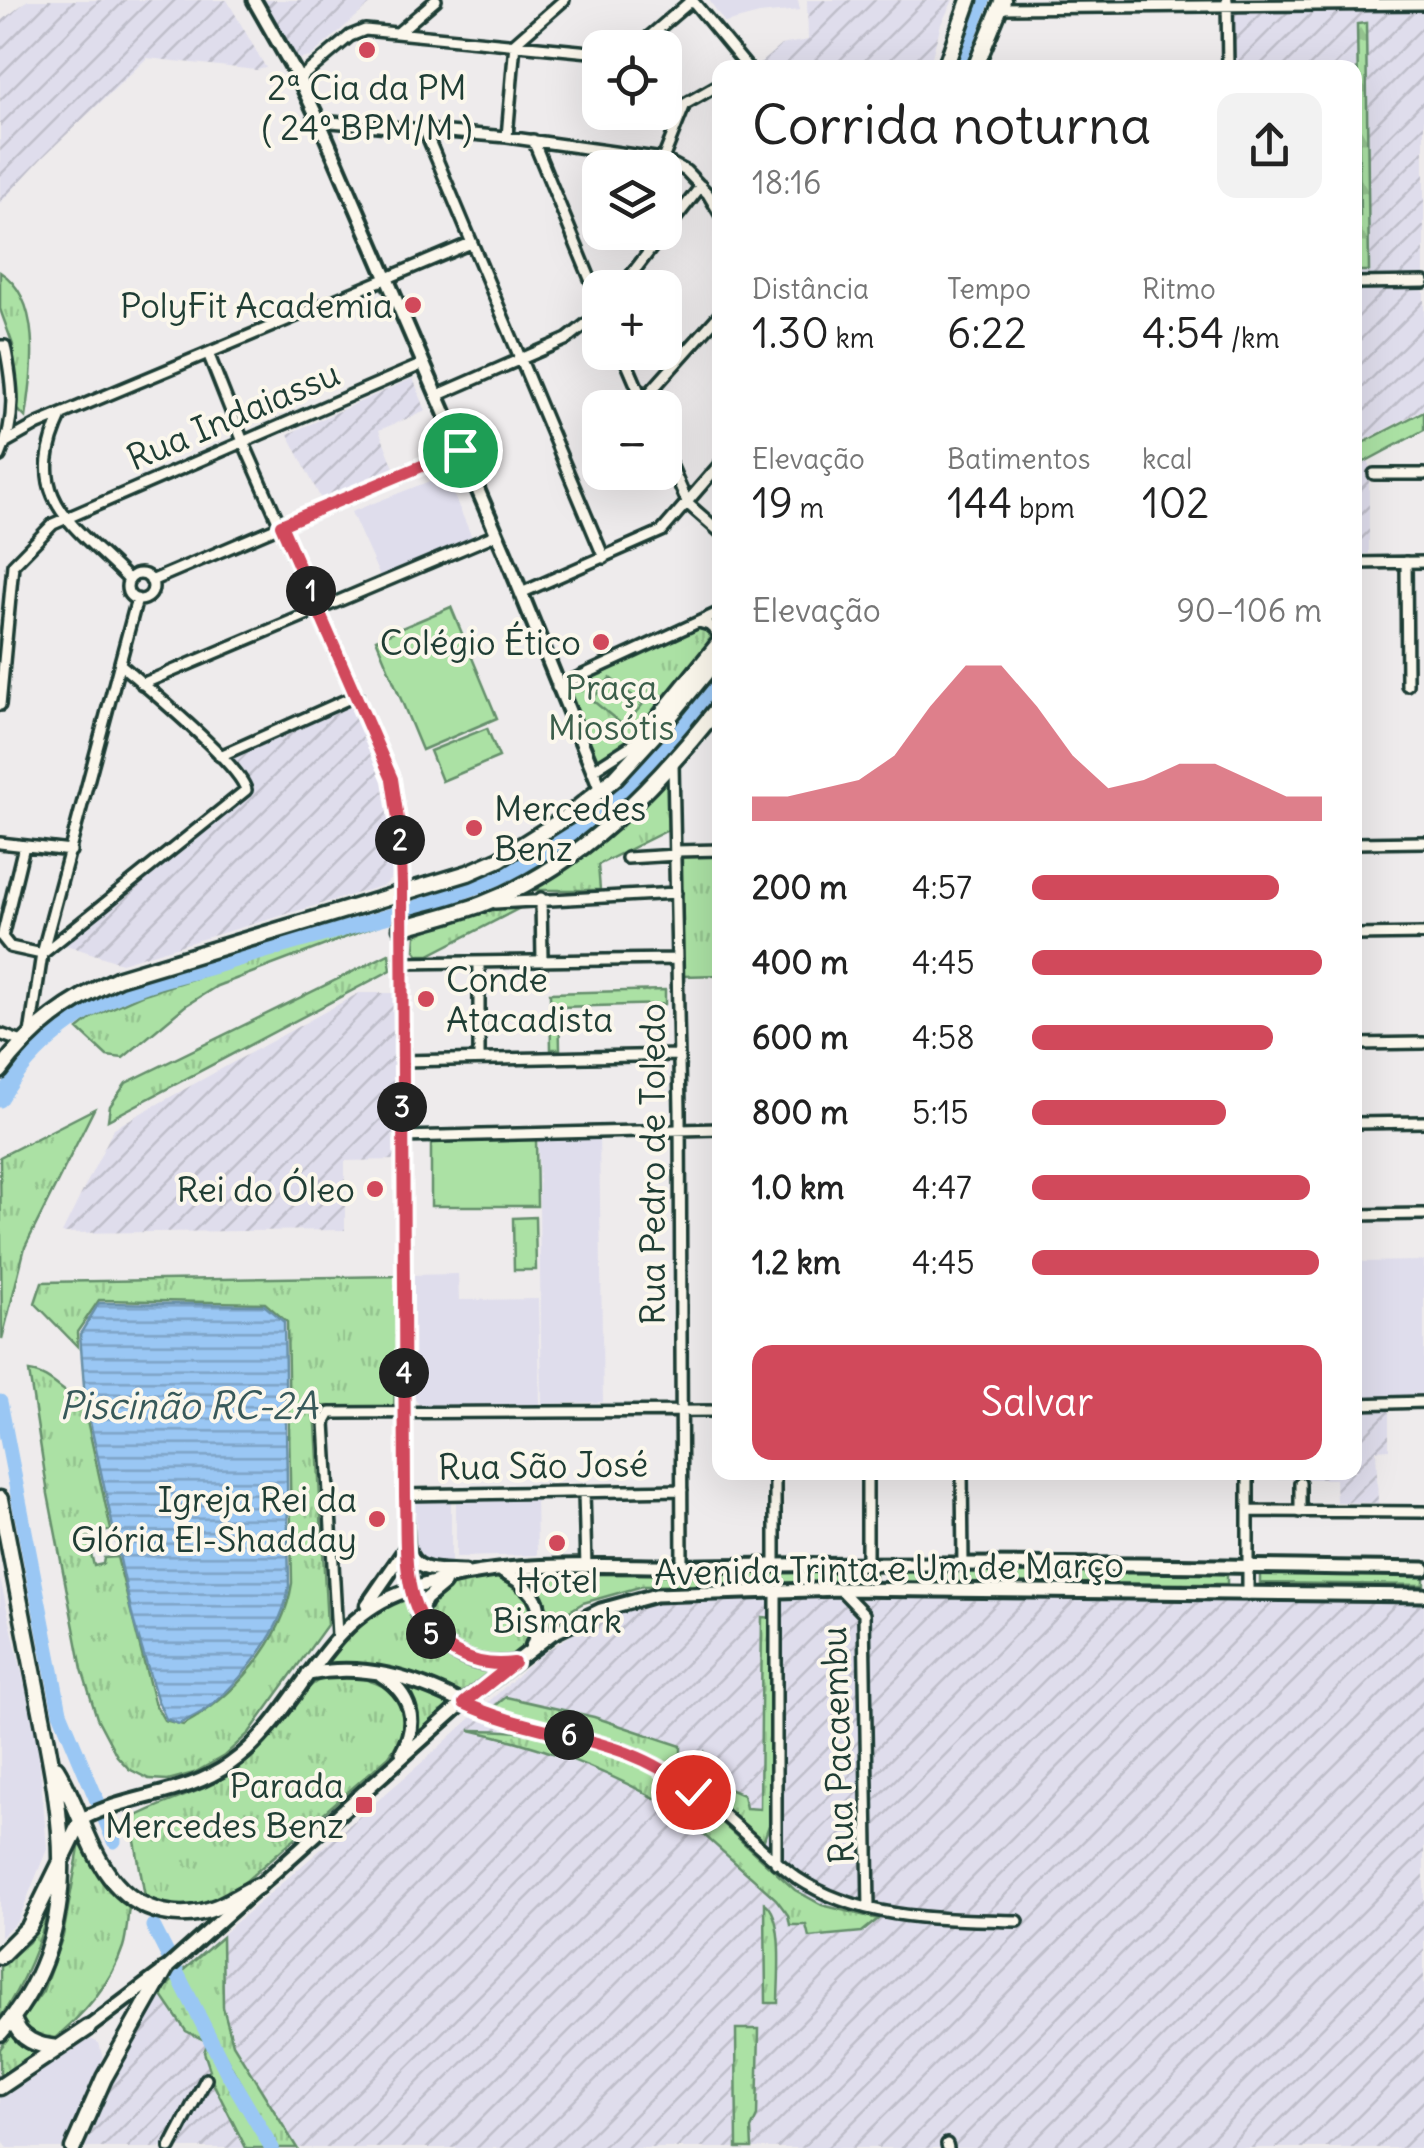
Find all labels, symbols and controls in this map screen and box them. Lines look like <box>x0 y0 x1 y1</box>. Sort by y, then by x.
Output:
map controls <box>582 30 682 490</box>
button: locate <box>582 30 682 130</box>
marker: 2ª Cia da PM ( 24º BPM/M ) <box>356 39 378 61</box>
place label: 2ª Cia da PM ( 24º BPM/M ) <box>261 65 473 149</box>
text: Corrida noturna <box>752 90 1151 159</box>
button: share <box>1217 93 1322 198</box>
button: layers <box>582 150 682 250</box>
text: 18:16 <box>752 162 822 203</box>
button: + <box>582 270 682 370</box>
text: Distância <box>752 271 869 307</box>
text: Tempo <box>947 271 1031 307</box>
text: Ritmo <box>1142 271 1216 307</box>
place label: PolyFit Academia <box>120 283 393 327</box>
marker: PolyFit Academia <box>402 294 424 316</box>
text: 1.30 <box>752 307 829 359</box>
text: 6:22 <box>947 307 1027 359</box>
text: 4:54 <box>1142 307 1224 359</box>
text: km <box>829 320 874 356</box>
text: /km <box>1224 320 1280 356</box>
street label: Rua Indaiassu <box>120 350 346 480</box>
button: − <box>582 390 682 490</box>
pin <box>418 408 503 493</box>
icon: arrive <box>433 423 488 478</box>
text: Elevação <box>752 441 865 477</box>
text: Batimentos <box>947 441 1091 477</box>
text: kcal <box>1142 441 1192 477</box>
text: 19 <box>752 477 793 529</box>
text: 144 <box>947 477 1012 529</box>
text: 102 <box>1142 477 1209 529</box>
text: m <box>793 490 824 526</box>
text: bpm <box>1012 490 1075 526</box>
pin: 1 <box>286 566 336 616</box>
text: 1 <box>305 573 317 609</box>
text: Elevação <box>752 590 881 631</box>
text: 90–106 m <box>1176 590 1322 631</box>
place label: Colégio Ético <box>380 620 581 664</box>
marker: Colégio Ético <box>590 631 612 653</box>
park label: Praça Miosótis <box>548 665 674 749</box>
place label: Mercedes Benz <box>494 786 646 870</box>
pin: 2 <box>375 815 425 865</box>
marker: Mercedes Benz <box>463 817 485 839</box>
text: 2 <box>392 822 408 858</box>
text: 200 m <box>752 867 847 908</box>
text: 4:57 <box>912 867 972 908</box>
text: 400 m <box>752 942 848 983</box>
text: 4:45 <box>912 942 975 983</box>
place label: Conde Atacadista <box>446 957 613 1041</box>
marker: Conde Atacadista <box>415 988 437 1010</box>
street label: Rua Pedro de Toledo <box>630 1003 674 1325</box>
text: 600 m <box>752 1017 848 1058</box>
text: 4:58 <box>912 1017 975 1058</box>
pin: 3 <box>377 1082 427 1132</box>
text: 3 <box>394 1089 410 1125</box>
text: 800 m <box>752 1092 848 1133</box>
text: 5:15 <box>912 1092 969 1133</box>
place label: Rei do Óleo <box>176 1167 355 1211</box>
text: 1.0 km <box>752 1167 844 1208</box>
text: 4:47 <box>912 1167 972 1208</box>
marker: Rei do Óleo <box>364 1178 386 1200</box>
text: 1.2 km <box>752 1242 841 1283</box>
text: 4:45 <box>912 1242 975 1283</box>
button: Salvar <box>752 1345 1322 1460</box>
pin: 4 <box>379 1348 429 1398</box>
text: 4 <box>396 1355 412 1391</box>
water label: Piscinão RC-2A <box>59 1382 319 1429</box>
street label: Rua São José <box>438 1441 648 1489</box>
place label: Igreja Rei da Glória El-Shadday <box>71 1477 357 1561</box>
marker: Igreja Rei da Glória El-Shadday <box>366 1508 388 1530</box>
marker: Hotel Bismark <box>546 1532 568 1554</box>
street label: Avenida Trinta e Um de Março <box>654 1542 1124 1594</box>
place label: Hotel Bismark <box>492 1558 622 1642</box>
pin: 5 <box>406 1609 456 1659</box>
text: 5 <box>423 1616 439 1652</box>
street label: Rua Pacaembu <box>811 1626 863 1864</box>
pin: 6 <box>544 1710 594 1760</box>
text: 6 <box>561 1717 577 1753</box>
pin <box>651 1750 736 1835</box>
place label: Parada Mercedes Benz <box>105 1763 344 1847</box>
icon: check <box>666 1765 721 1820</box>
marker: Parada Mercedes Benz <box>353 1794 375 1816</box>

